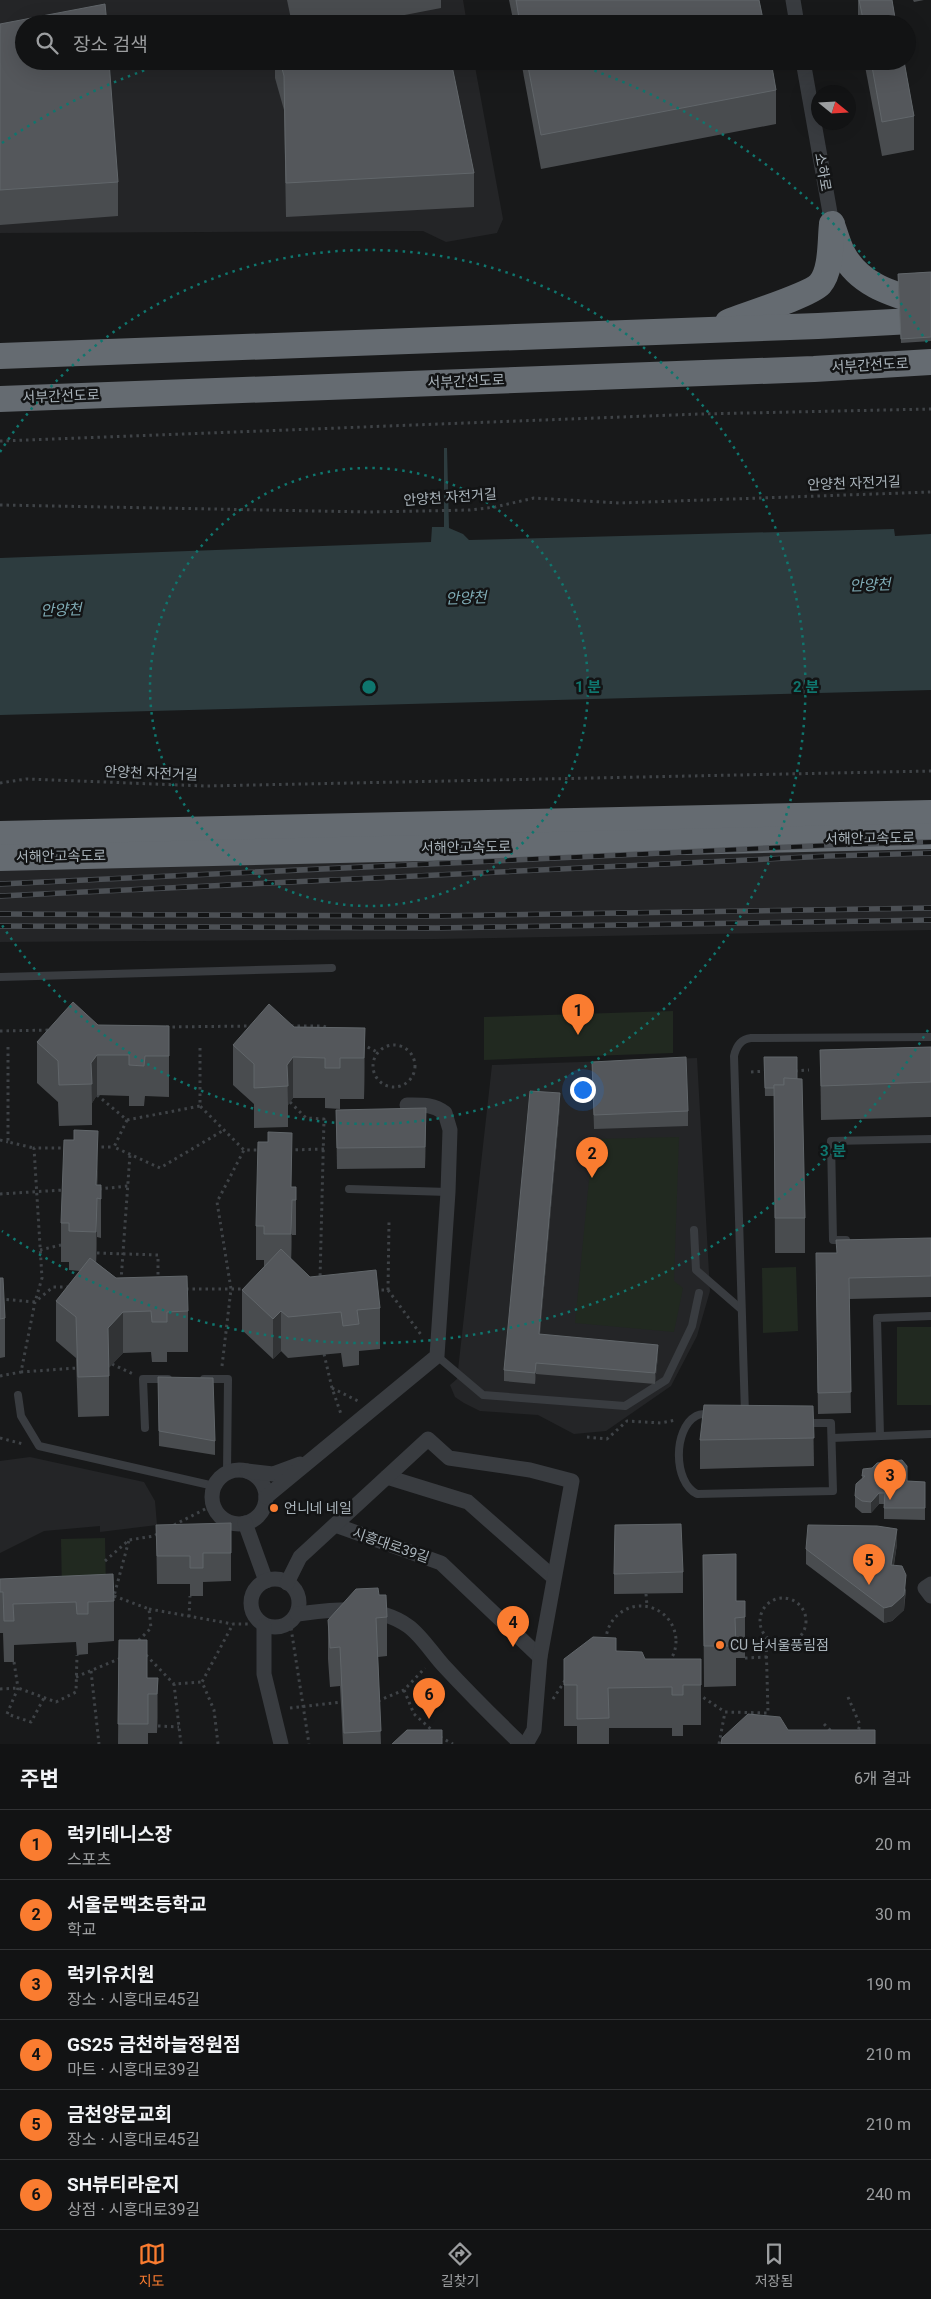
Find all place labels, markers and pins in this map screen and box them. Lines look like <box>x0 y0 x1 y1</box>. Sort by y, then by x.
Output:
centre of rings <box>360 678 378 696</box>
pin: 1 <box>562 994 594 1035</box>
pin: 2 <box>576 1137 608 1178</box>
pin: 3 <box>874 1459 906 1500</box>
place label: 언니네 네일 <box>284 1500 352 1516</box>
marker: 언니네 네일 <box>268 1502 280 1514</box>
pin: 5 <box>853 1544 885 1585</box>
pin: 4 <box>497 1606 529 1647</box>
place label: CU 남서울풍림점 <box>730 1637 829 1653</box>
marker: CU 남서울풍림점 <box>714 1639 726 1651</box>
pin: 6 <box>413 1678 445 1719</box>

